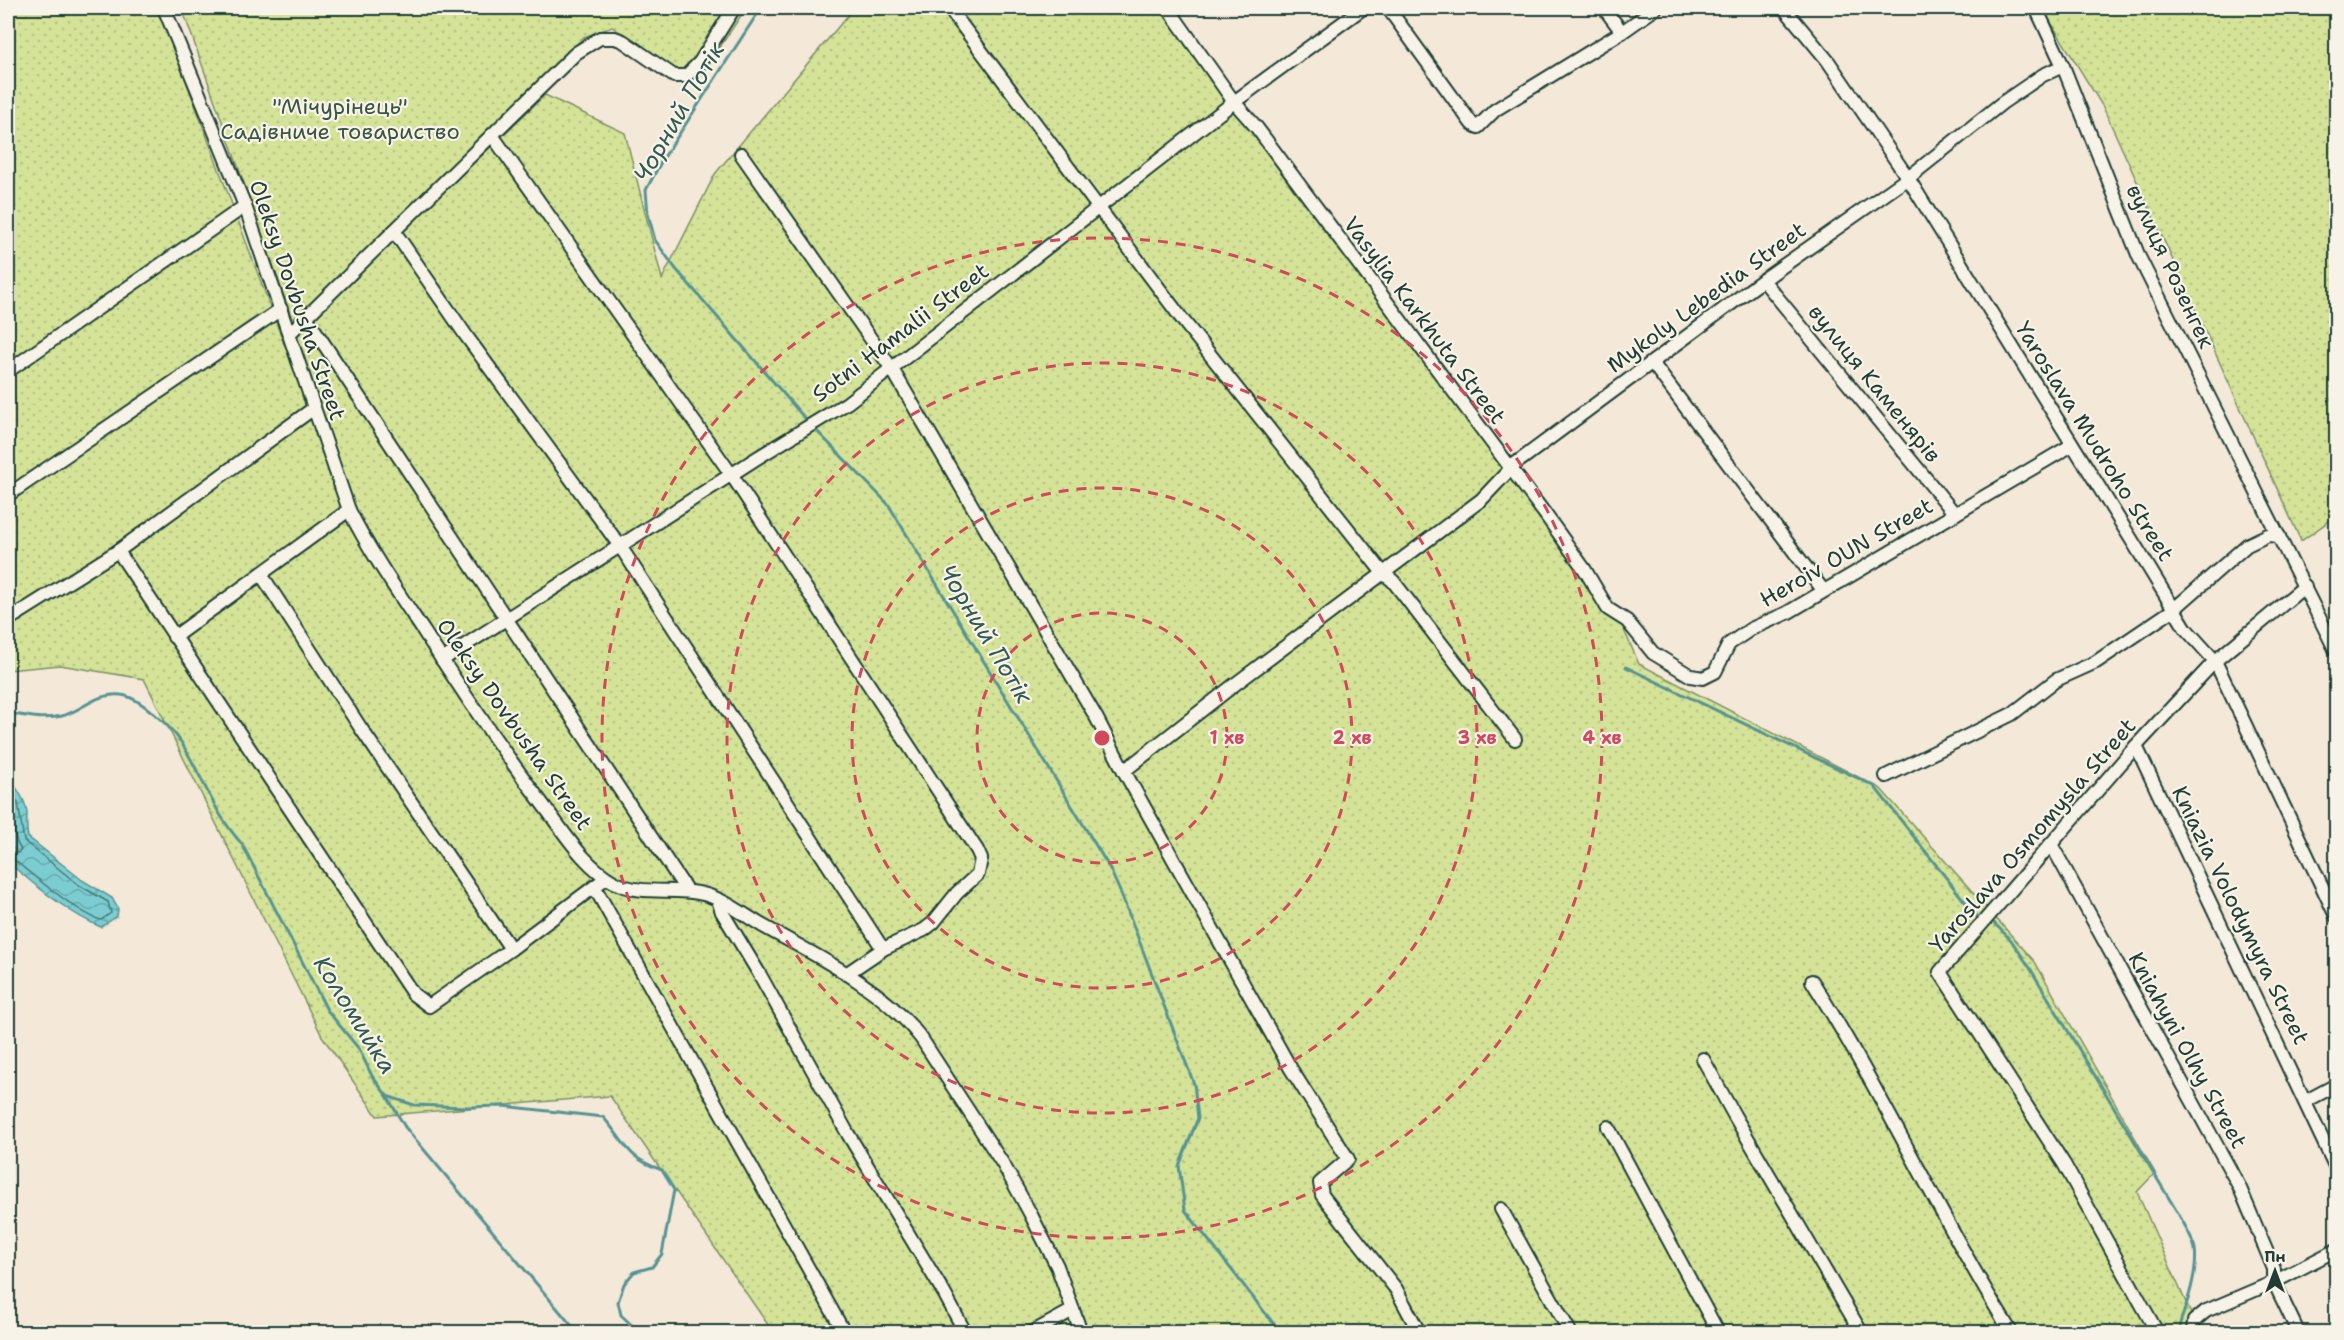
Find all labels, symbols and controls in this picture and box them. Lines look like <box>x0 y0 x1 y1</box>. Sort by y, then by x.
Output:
water label: Чорний Потік <box>626 35 733 188</box>
park label: "Мічурінець" Садівниче товариство <box>220 92 460 146</box>
street label: Oleksy Dovbusha Street <box>243 176 352 424</box>
street label: вулиця Розенгек <box>2120 179 2221 353</box>
street label: Vasylia Karkhuta Street <box>1337 211 1512 430</box>
street label: Mykoly Lebedia Street <box>1601 215 1812 379</box>
street label: Sotni Hamalii Street <box>806 256 995 409</box>
street label: вулиця Каменярів <box>1802 298 1947 468</box>
street label: Yaroslava Mudroho Street <box>2009 316 2180 567</box>
street label: Heroiv OUN Street <box>1755 491 1938 614</box>
water label: Чорний Потік <box>932 558 1041 711</box>
street label: Oleksy Dovbusha Street <box>430 613 599 836</box>
street label: Yaroslava Osmomysla Street <box>1923 712 2142 959</box>
text: 1 хв <box>1210 726 1244 750</box>
text: 2 хв <box>1332 726 1372 750</box>
text: 3 хв <box>1457 726 1497 750</box>
text: 4 хв <box>1582 726 1622 750</box>
centre of rings <box>1092 728 1112 748</box>
street label: Kniazia Volodymyra Street <box>2165 781 2316 1049</box>
street label: Kniahyni Olhy Street <box>2122 947 2254 1154</box>
water label: Коломийка <box>306 950 404 1080</box>
north arrow <box>2245 1241 2305 1301</box>
text: Пн <box>2264 1246 2286 1267</box>

